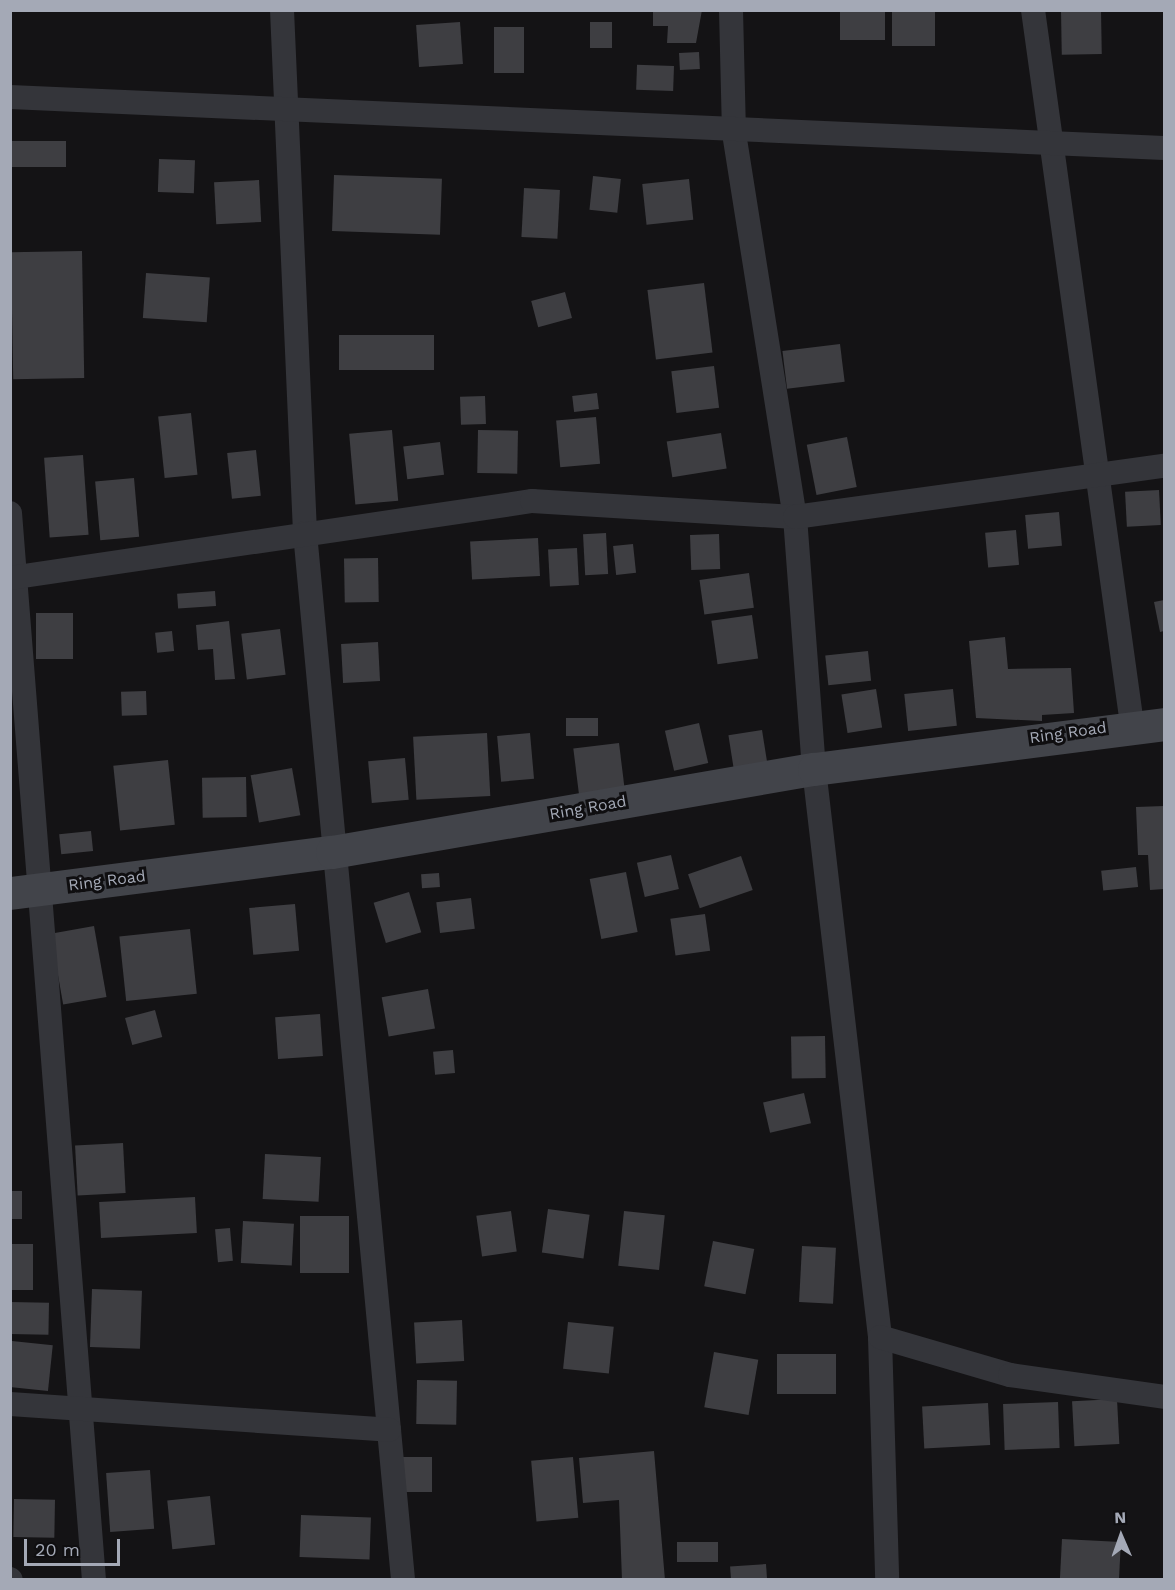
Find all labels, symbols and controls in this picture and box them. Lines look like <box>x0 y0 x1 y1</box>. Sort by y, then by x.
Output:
street label: Ring Road <box>1028 718 1108 748</box>
street label: Ring Road <box>548 792 628 824</box>
street label: Ring Road <box>67 867 147 895</box>
north arrow <box>1091 1506 1151 1566</box>
text: N <box>1114 1508 1127 1527</box>
scale bar <box>27 1527 123 1565</box>
text: 20 m <box>35 1539 80 1560</box>

